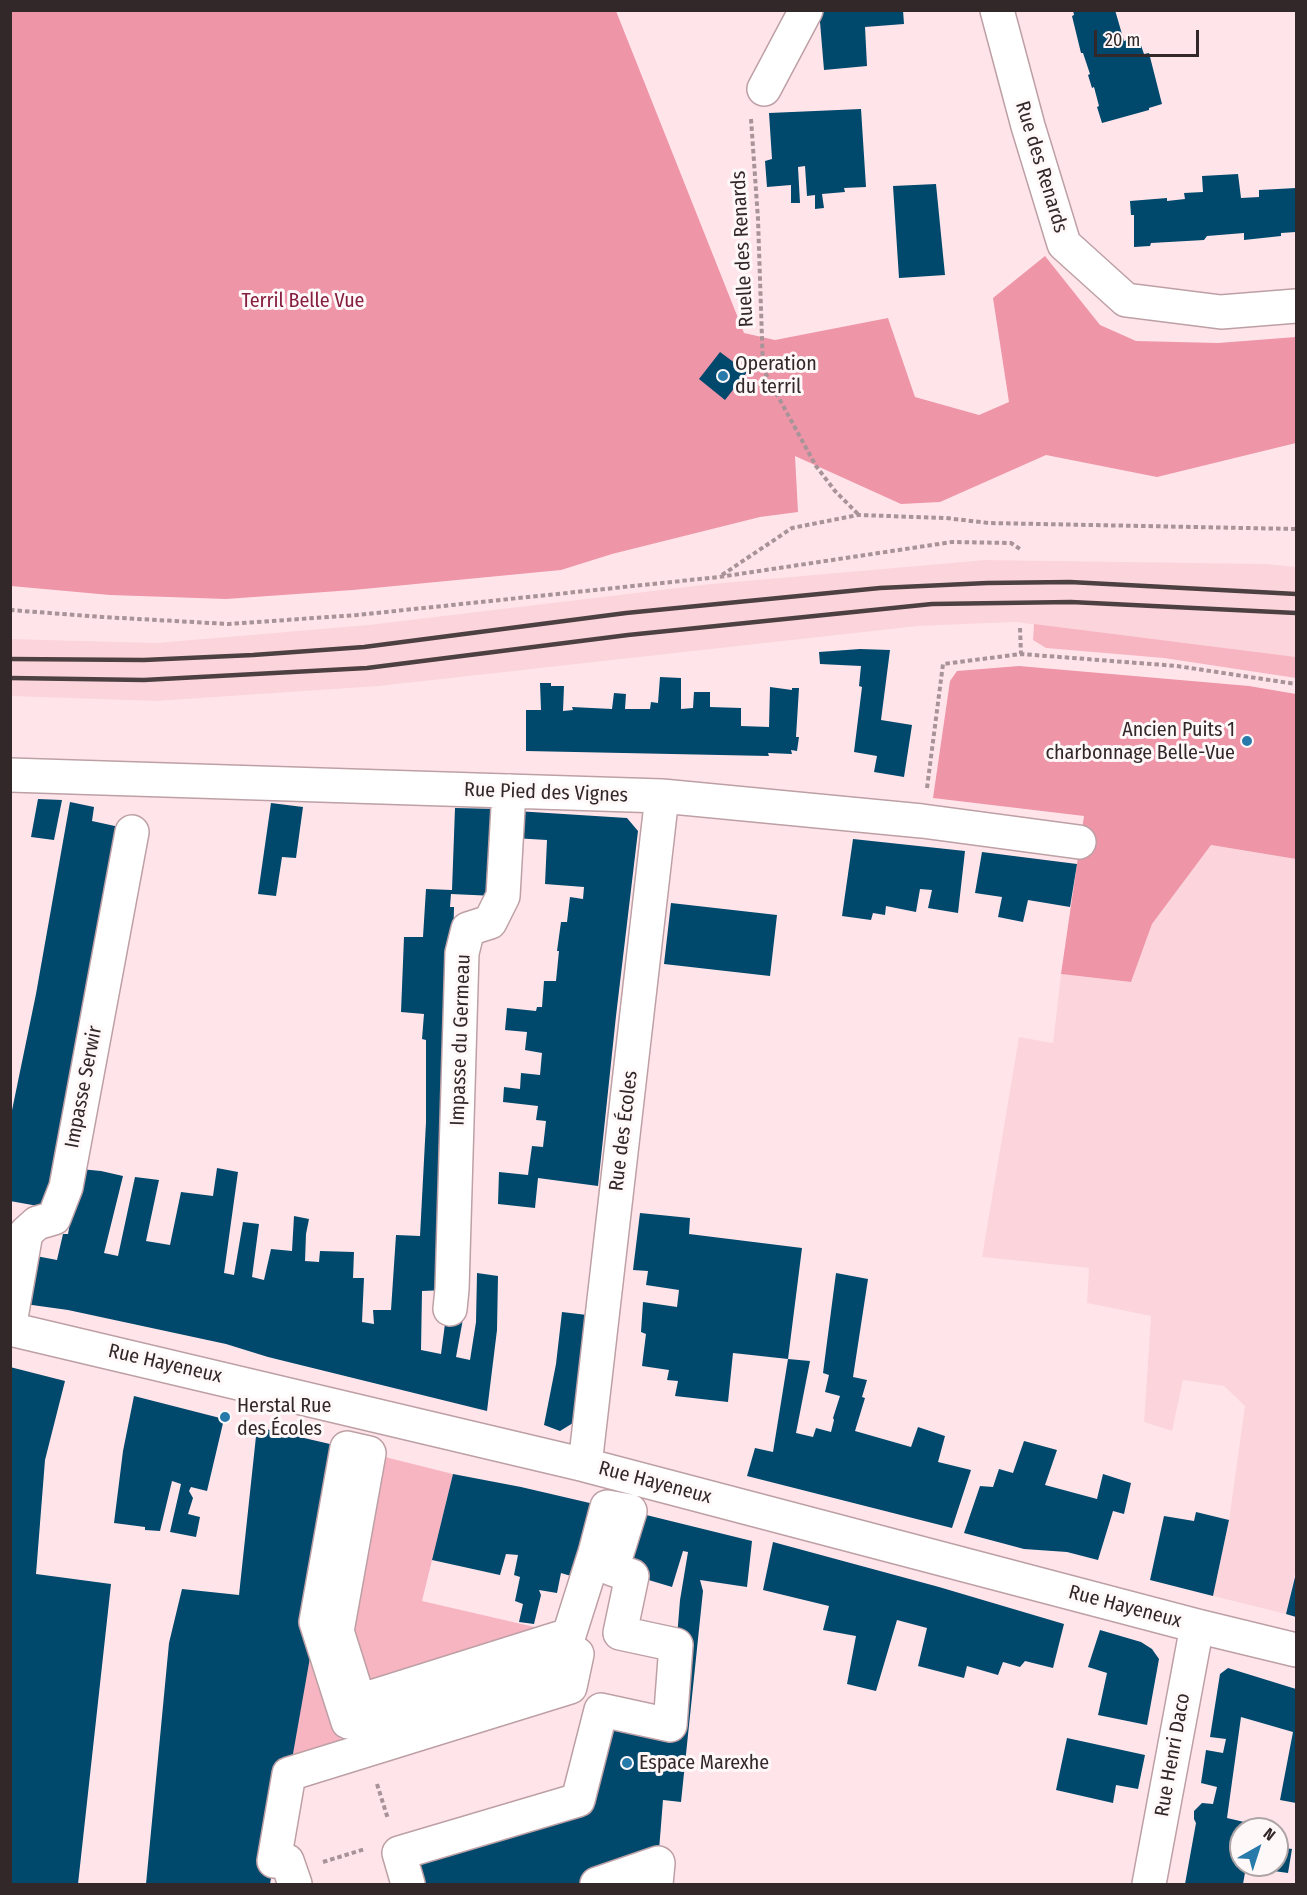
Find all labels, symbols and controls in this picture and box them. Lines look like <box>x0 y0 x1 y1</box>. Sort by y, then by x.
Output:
scale bar <box>1097 18 1202 56</box>
text: 20 m <box>1105 29 1140 51</box>
street label: Rue des Renards <box>1010 98 1072 236</box>
street label: Ruelle des Renards <box>727 170 759 328</box>
park label: Terril Belle Vue <box>242 289 364 313</box>
place label: Operation du terril <box>735 352 817 399</box>
marker: Operation du terril <box>716 369 730 383</box>
place label: Ancien Puits 1 charbonnage Belle-Vue <box>1045 718 1235 765</box>
marker: Ancien Puits 1 charbonnage Belle-Vue <box>1240 734 1254 748</box>
street label: Rue Pied des Vignes <box>464 778 628 808</box>
street label: Impasse du Germeau <box>446 954 476 1126</box>
street label: Impasse Serwir <box>60 1024 108 1150</box>
street label: Rue des Écoles <box>605 1069 643 1193</box>
street label: Rue Hayeneux <box>106 1339 224 1389</box>
place label: Herstal Rue des Écoles <box>237 1394 331 1441</box>
marker: Herstal Rue des Écoles <box>218 1410 232 1424</box>
street label: Rue Hayeneux <box>596 1456 714 1510</box>
street label: Rue Hayeneux <box>1066 1580 1184 1634</box>
street label: Rue Henri Daco <box>1150 1691 1196 1819</box>
place label: Espace Marexhe <box>639 1751 769 1775</box>
marker: Espace Marexhe <box>620 1756 634 1770</box>
north arrow <box>1229 1817 1289 1877</box>
text: N <box>1260 1824 1279 1845</box>

